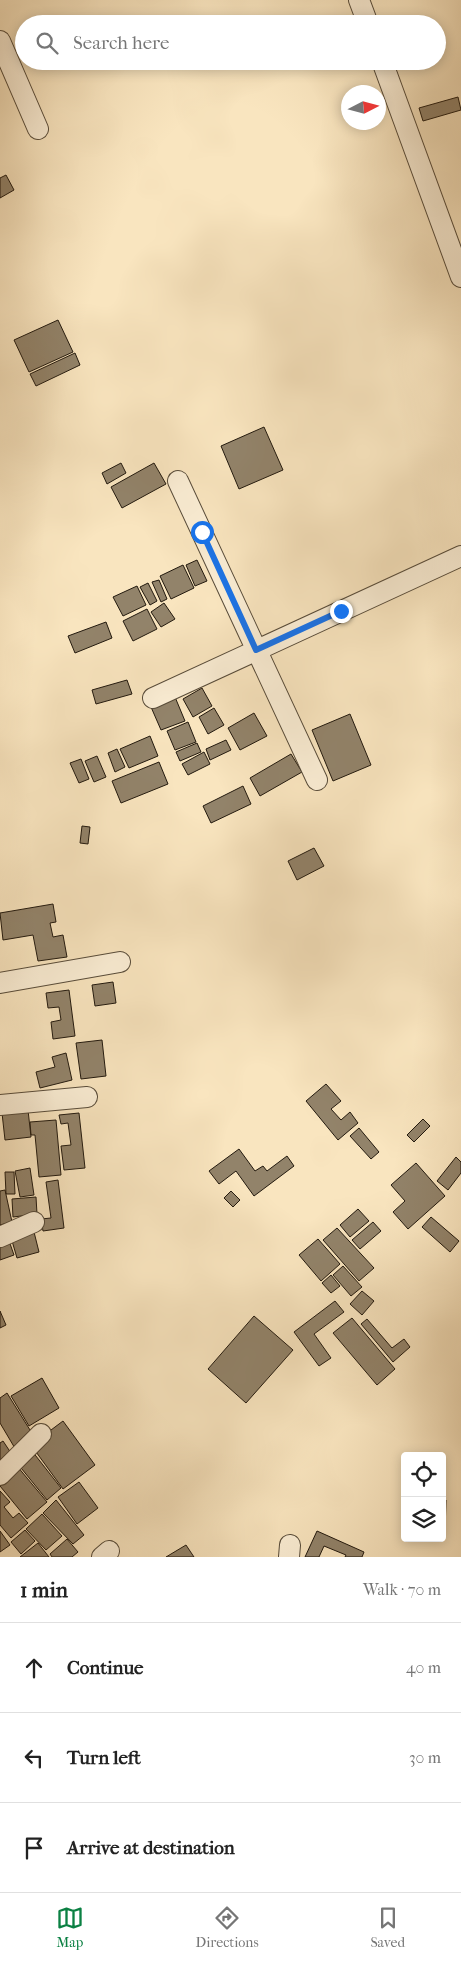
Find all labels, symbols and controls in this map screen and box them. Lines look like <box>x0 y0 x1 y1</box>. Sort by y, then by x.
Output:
search box <box>15 15 446 70</box>
icon: search <box>33 29 61 57</box>
text: Search here <box>73 32 169 54</box>
north arrow <box>341 85 386 130</box>
route start <box>191 521 214 544</box>
route end <box>330 600 353 623</box>
map controls <box>401 1452 446 1542</box>
button: locate <box>401 1452 446 1497</box>
button: layers <box>401 1497 446 1542</box>
text: 1 min <box>20 1578 68 1602</box>
text: Walk · 70 m <box>363 1580 441 1599</box>
icon: ahead <box>20 1654 48 1682</box>
text: Continue <box>67 1657 143 1679</box>
text: 40 m <box>406 1658 441 1677</box>
icon: left <box>20 1744 48 1772</box>
text: Turn left <box>67 1747 141 1769</box>
text: 30 m <box>409 1748 441 1767</box>
icon: arrive <box>20 1834 48 1862</box>
text: Arrive at destination <box>67 1837 235 1859</box>
tab: Map <box>56 1904 84 1951</box>
tab: Directions <box>196 1904 259 1951</box>
tab: Saved <box>370 1904 405 1951</box>

